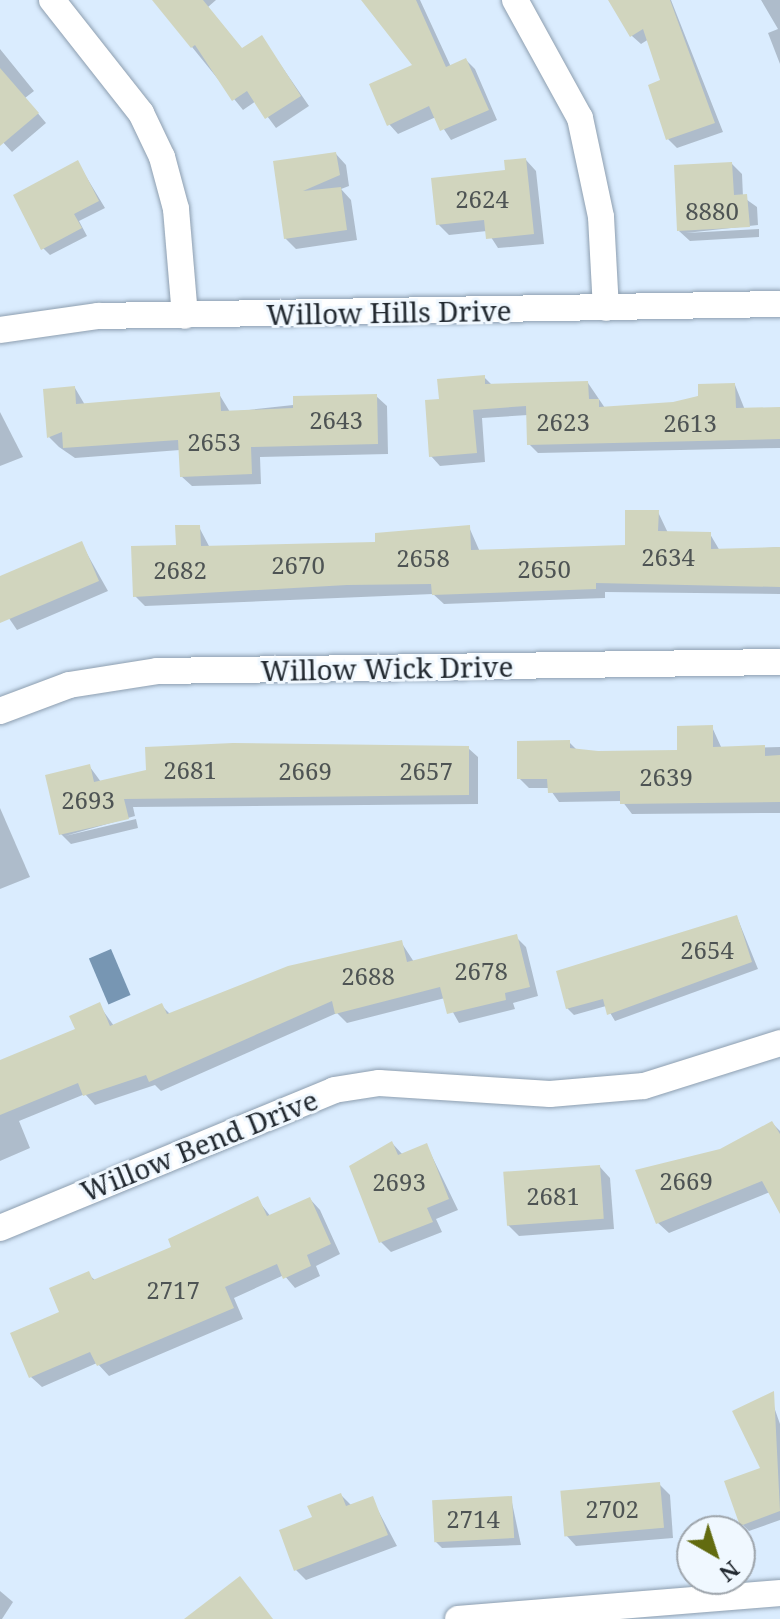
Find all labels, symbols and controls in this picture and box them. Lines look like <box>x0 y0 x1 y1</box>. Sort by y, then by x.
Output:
house number: 2624 <box>455 185 509 213</box>
house number: 8880 <box>685 197 739 225</box>
street label: Willow Hills Drive <box>266 293 512 331</box>
house number: 2643 <box>309 406 363 434</box>
house number: 2623 <box>536 408 590 436</box>
house number: 2613 <box>663 409 717 437</box>
house number: 2653 <box>187 428 241 456</box>
house number: 2634 <box>641 543 695 571</box>
house number: 2658 <box>396 544 450 572</box>
house number: 2670 <box>271 551 325 579</box>
house number: 2650 <box>517 555 571 583</box>
house number: 2682 <box>153 556 207 584</box>
street label: Willow Wick Drive <box>260 649 514 687</box>
house number: 2681 <box>163 756 217 784</box>
house number: 2669 <box>278 757 332 785</box>
house number: 2657 <box>399 757 453 785</box>
house number: 2639 <box>639 763 693 791</box>
house number: 2693 <box>61 786 115 814</box>
house number: 2654 <box>680 936 734 964</box>
house number: 2678 <box>454 957 508 985</box>
house number: 2688 <box>341 962 395 990</box>
street label: Willow Bend Drive <box>76 1082 322 1208</box>
house number: 2669 <box>659 1167 713 1195</box>
house number: 2693 <box>372 1168 426 1196</box>
house number: 2681 <box>526 1182 580 1210</box>
house number: 2717 <box>146 1276 200 1304</box>
house number: 2702 <box>585 1495 639 1523</box>
house number: 2714 <box>446 1505 500 1533</box>
north arrow <box>676 1515 756 1595</box>
text: N <box>714 1555 746 1589</box>

